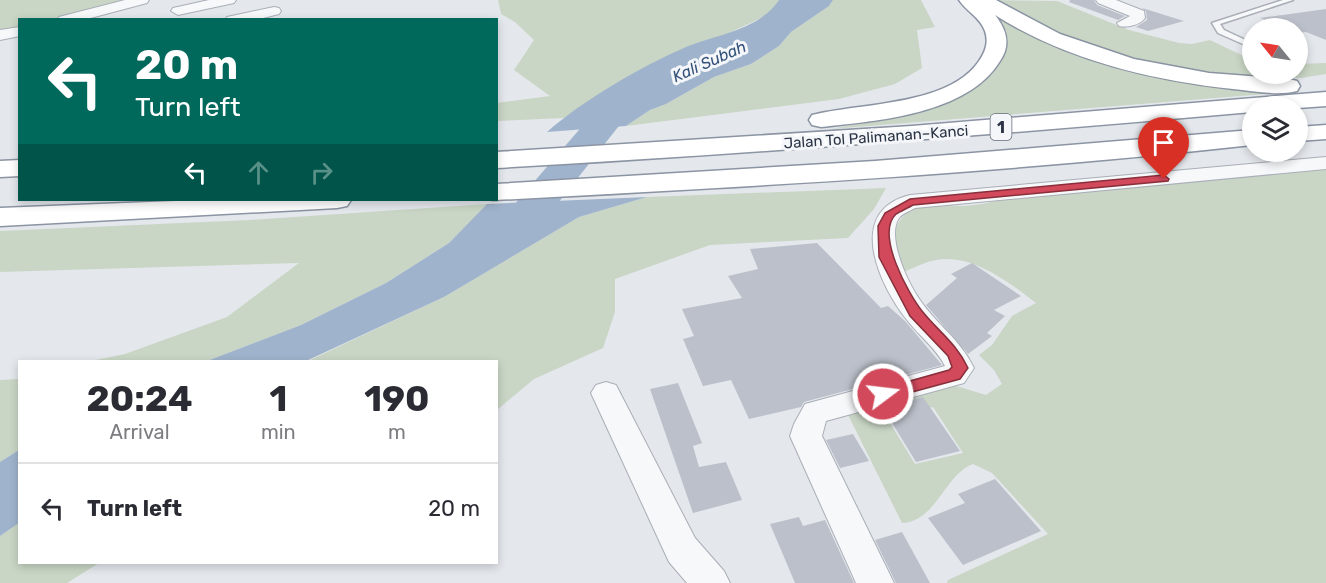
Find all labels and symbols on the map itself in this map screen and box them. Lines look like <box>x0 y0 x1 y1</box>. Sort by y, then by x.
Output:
north arrow <box>1242 18 1308 84</box>
water label: Kali Subah <box>669 37 749 86</box>
road number: 1 <box>990 114 1012 140</box>
pin <box>1138 117 1189 179</box>
street label: Jalan Tol Palimanan–Kanci <box>783 122 969 152</box>
position arrow <box>851 362 915 426</box>

